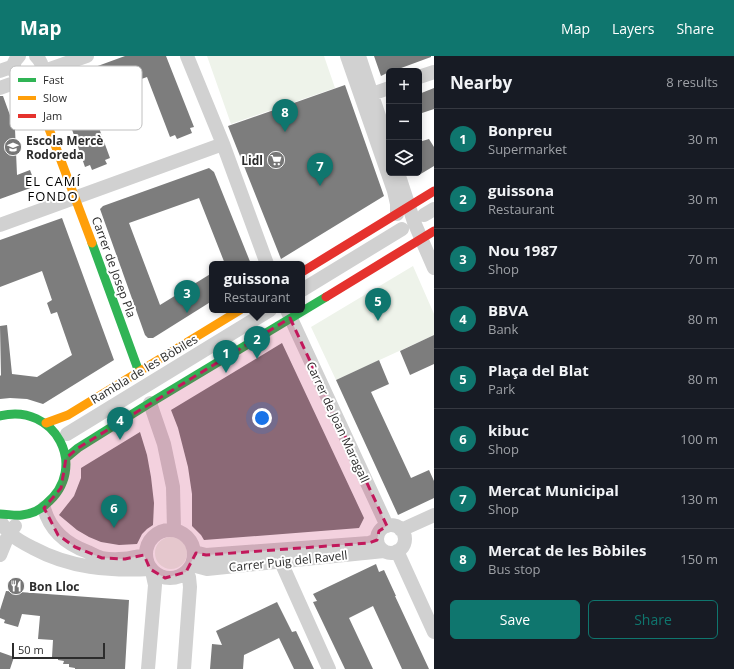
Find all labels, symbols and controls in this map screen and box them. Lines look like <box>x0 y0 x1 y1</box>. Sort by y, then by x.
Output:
text: Map <box>20 15 61 41</box>
text: Map <box>561 19 590 38</box>
text: Layers <box>612 19 654 38</box>
text: Share <box>676 19 714 38</box>
legend <box>10 66 142 130</box>
map controls <box>386 68 422 176</box>
button: + <box>386 68 422 104</box>
text: Nearby <box>450 71 512 94</box>
text: Fast <box>43 72 64 87</box>
text: 8 results <box>666 73 718 91</box>
text: Slow <box>43 90 67 105</box>
pin: 8 <box>272 99 298 132</box>
button: − <box>386 104 422 140</box>
text: Jam <box>42 108 62 123</box>
text: Bonpreu <box>488 120 552 140</box>
text: 1 <box>459 130 467 148</box>
text: 30 m <box>688 130 718 148</box>
place label: Escola Mercè Rodoreda <box>26 132 103 163</box>
school or university icon: Escola Mercè Rodoreda <box>3 137 23 157</box>
button: layers <box>386 140 422 176</box>
text: Supermarket <box>488 140 567 158</box>
supermarket icon: Lidl <box>266 150 286 170</box>
place label: Lidl <box>241 152 263 169</box>
pin: 7 <box>307 153 333 186</box>
district label: EL CAMÍ FONDO <box>25 172 81 205</box>
text: guissona <box>488 180 554 200</box>
text: 2 <box>459 190 467 208</box>
text: 30 m <box>688 190 718 208</box>
text: Restaurant <box>488 200 555 218</box>
street label: Carrer de Josep Pla <box>88 214 140 320</box>
text: Nou 1987 <box>488 240 558 260</box>
text: 3 <box>459 250 467 268</box>
text: 70 m <box>688 250 718 268</box>
text: Shop <box>488 260 519 278</box>
popup <box>209 261 305 313</box>
text: guissona <box>224 268 290 288</box>
pin: 3 <box>174 280 200 313</box>
text: Restaurant <box>224 288 290 306</box>
pin: 5 <box>365 288 391 321</box>
text: BBVA <box>488 300 528 320</box>
text: 4 <box>459 310 467 328</box>
text: 80 m <box>688 310 718 328</box>
text: Bank <box>488 320 518 338</box>
pin: 2 <box>244 326 270 359</box>
street label: Rambla de les Bòbiles <box>87 330 201 408</box>
pin: 1 <box>213 340 239 373</box>
street label: Carrer de Joan Maragall <box>302 359 374 485</box>
text: Plaça del Blat <box>488 360 589 380</box>
text: 5 <box>459 370 467 388</box>
text: 80 m <box>688 370 718 388</box>
text: Park <box>488 380 515 398</box>
pin: 4 <box>107 407 133 440</box>
your location <box>252 408 272 428</box>
text: kibuc <box>488 420 529 440</box>
text: 6 <box>459 430 467 448</box>
text: 100 m <box>680 430 718 448</box>
text: Shop <box>488 440 519 458</box>
text: Mercat Municipal <box>488 480 619 500</box>
text: 7 <box>459 490 467 508</box>
text: 130 m <box>680 490 718 508</box>
pin: 6 <box>101 495 127 528</box>
text: Shop <box>488 500 519 518</box>
text: Mercat de les Bòbiles <box>488 540 646 560</box>
street label: Carrer Puig del Ravell <box>228 546 348 576</box>
text: 8 <box>459 550 467 568</box>
text: 150 m <box>680 550 718 568</box>
text: Bus stop <box>488 560 541 578</box>
restaurant icon: Bon Lloc <box>6 576 26 596</box>
place label: Bon Lloc <box>29 578 80 595</box>
button: Save <box>450 600 580 639</box>
button: Share <box>588 600 718 639</box>
scale bar <box>12 641 105 660</box>
text: 50 m <box>18 642 44 657</box>

